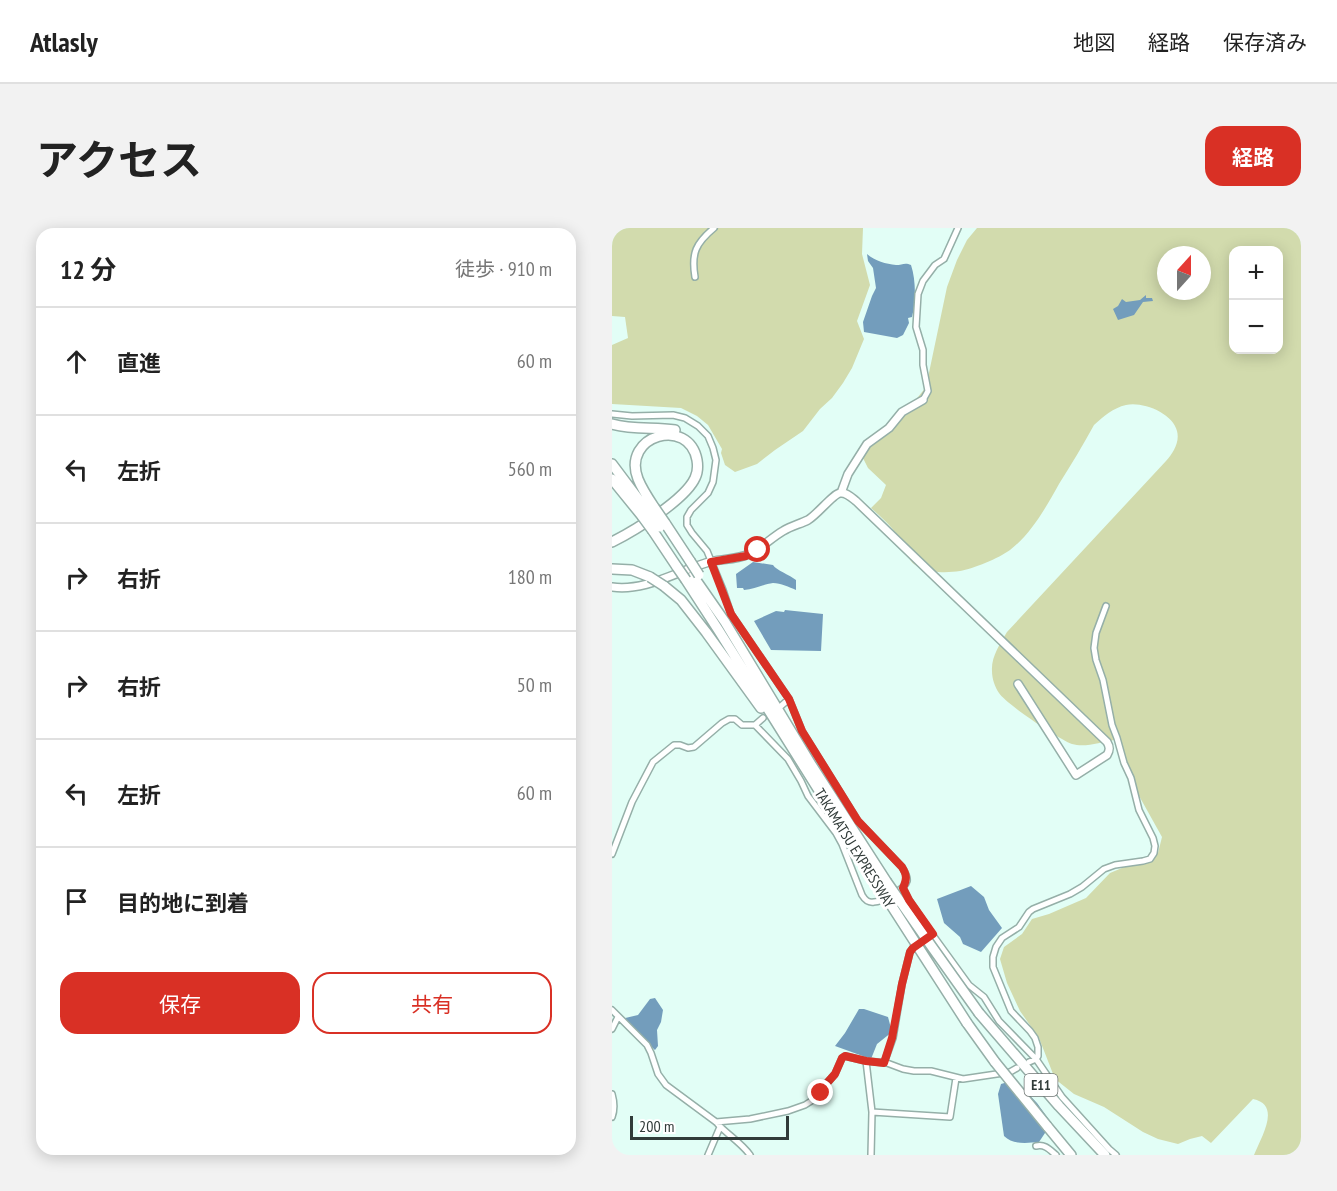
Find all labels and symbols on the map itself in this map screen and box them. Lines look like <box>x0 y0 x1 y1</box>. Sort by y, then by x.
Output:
north arrow <box>1157 246 1211 300</box>
route start <box>744 536 770 562</box>
street label: TAKAMATSU EXPRESSWAY <box>811 785 899 911</box>
road number: E11 <box>1024 1074 1058 1096</box>
route end <box>807 1079 833 1105</box>
scale bar <box>630 1113 789 1140</box>

